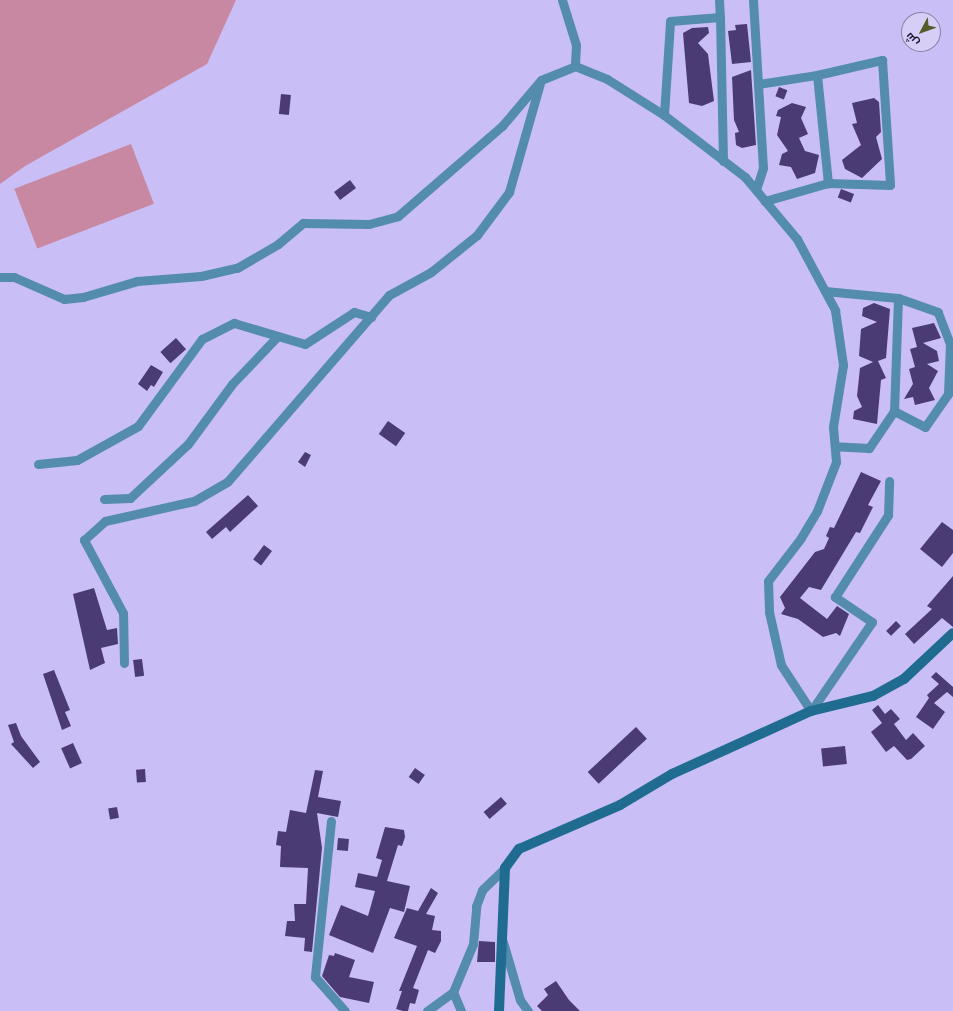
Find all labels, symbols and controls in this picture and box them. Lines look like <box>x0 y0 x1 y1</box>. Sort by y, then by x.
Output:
north arrow <box>901 12 941 52</box>
text: ش <box>902 29 923 50</box>

